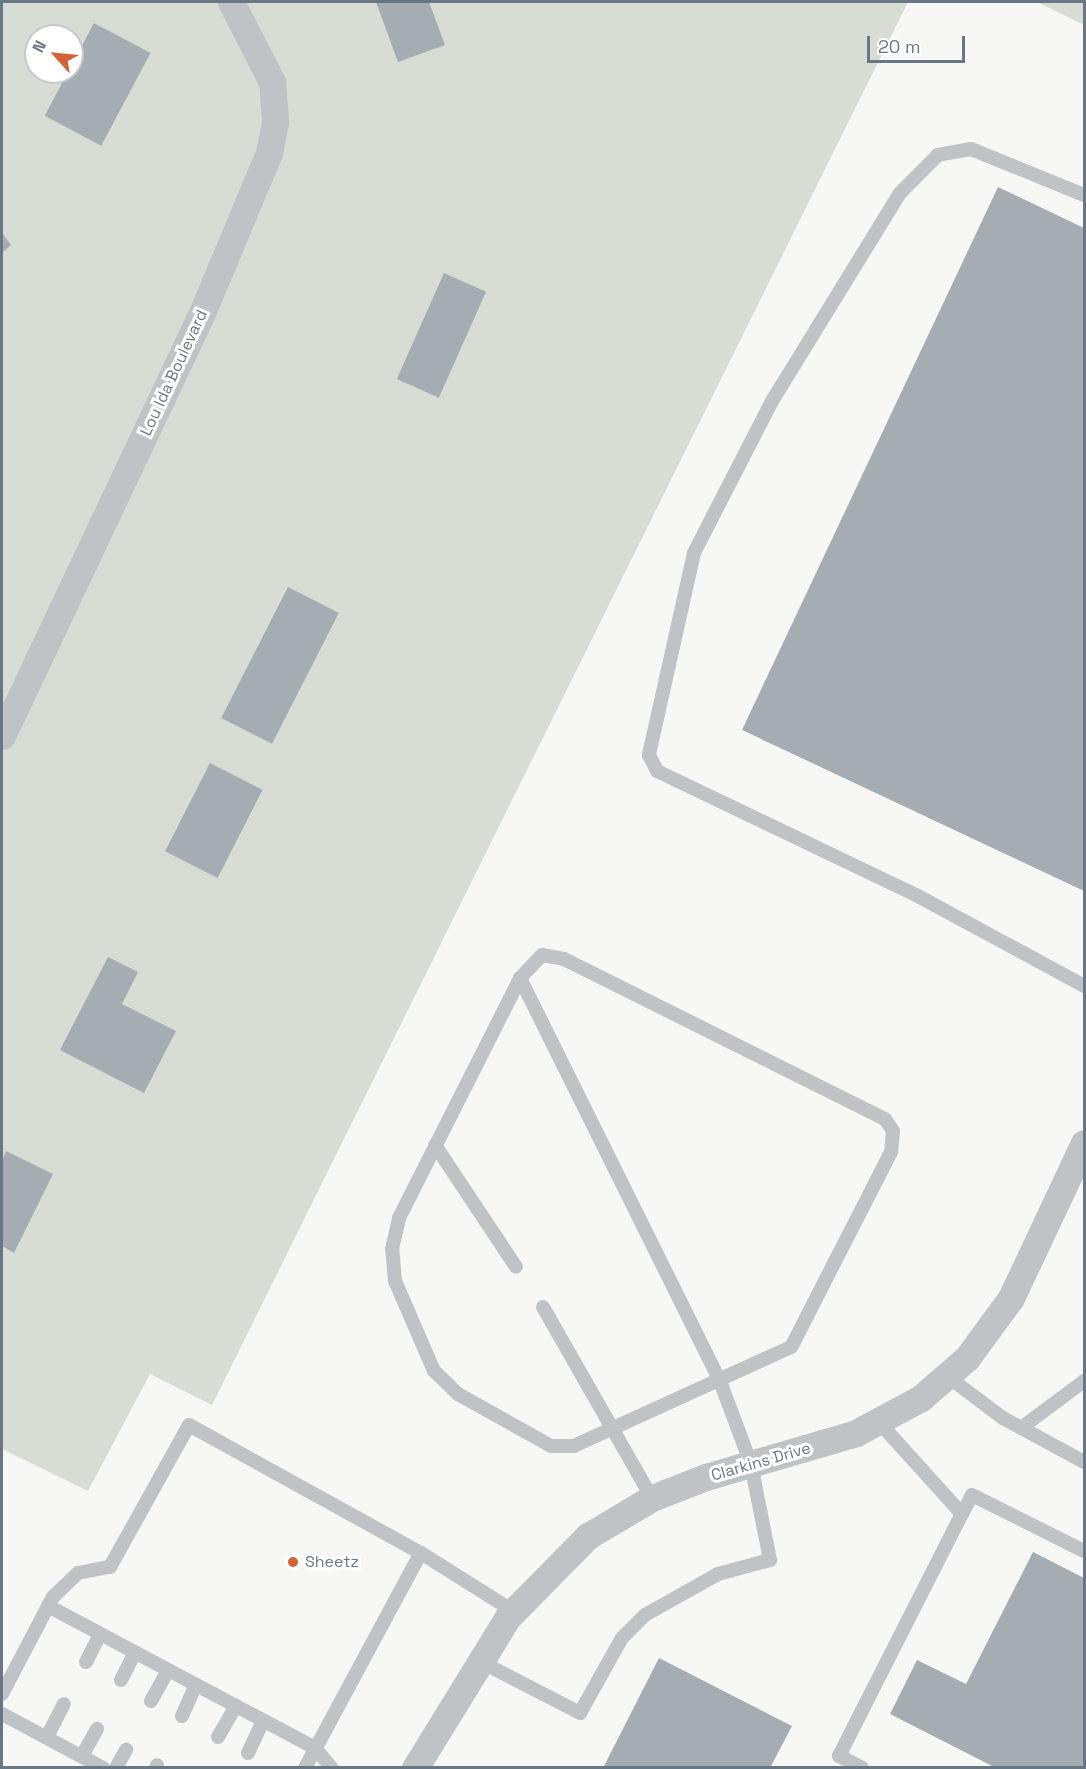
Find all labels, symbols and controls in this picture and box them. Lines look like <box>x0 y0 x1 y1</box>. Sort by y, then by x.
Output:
north arrow <box>24 24 84 84</box>
scale bar <box>870 24 968 62</box>
text: 20 m <box>878 35 921 58</box>
text: N <box>28 37 51 56</box>
street label: Lou Ida Boulevard <box>136 307 212 439</box>
street label: Clarkins Drive <box>709 1439 813 1485</box>
place label: Sheetz <box>305 1552 359 1572</box>
marker: Sheetz <box>286 1555 300 1569</box>

